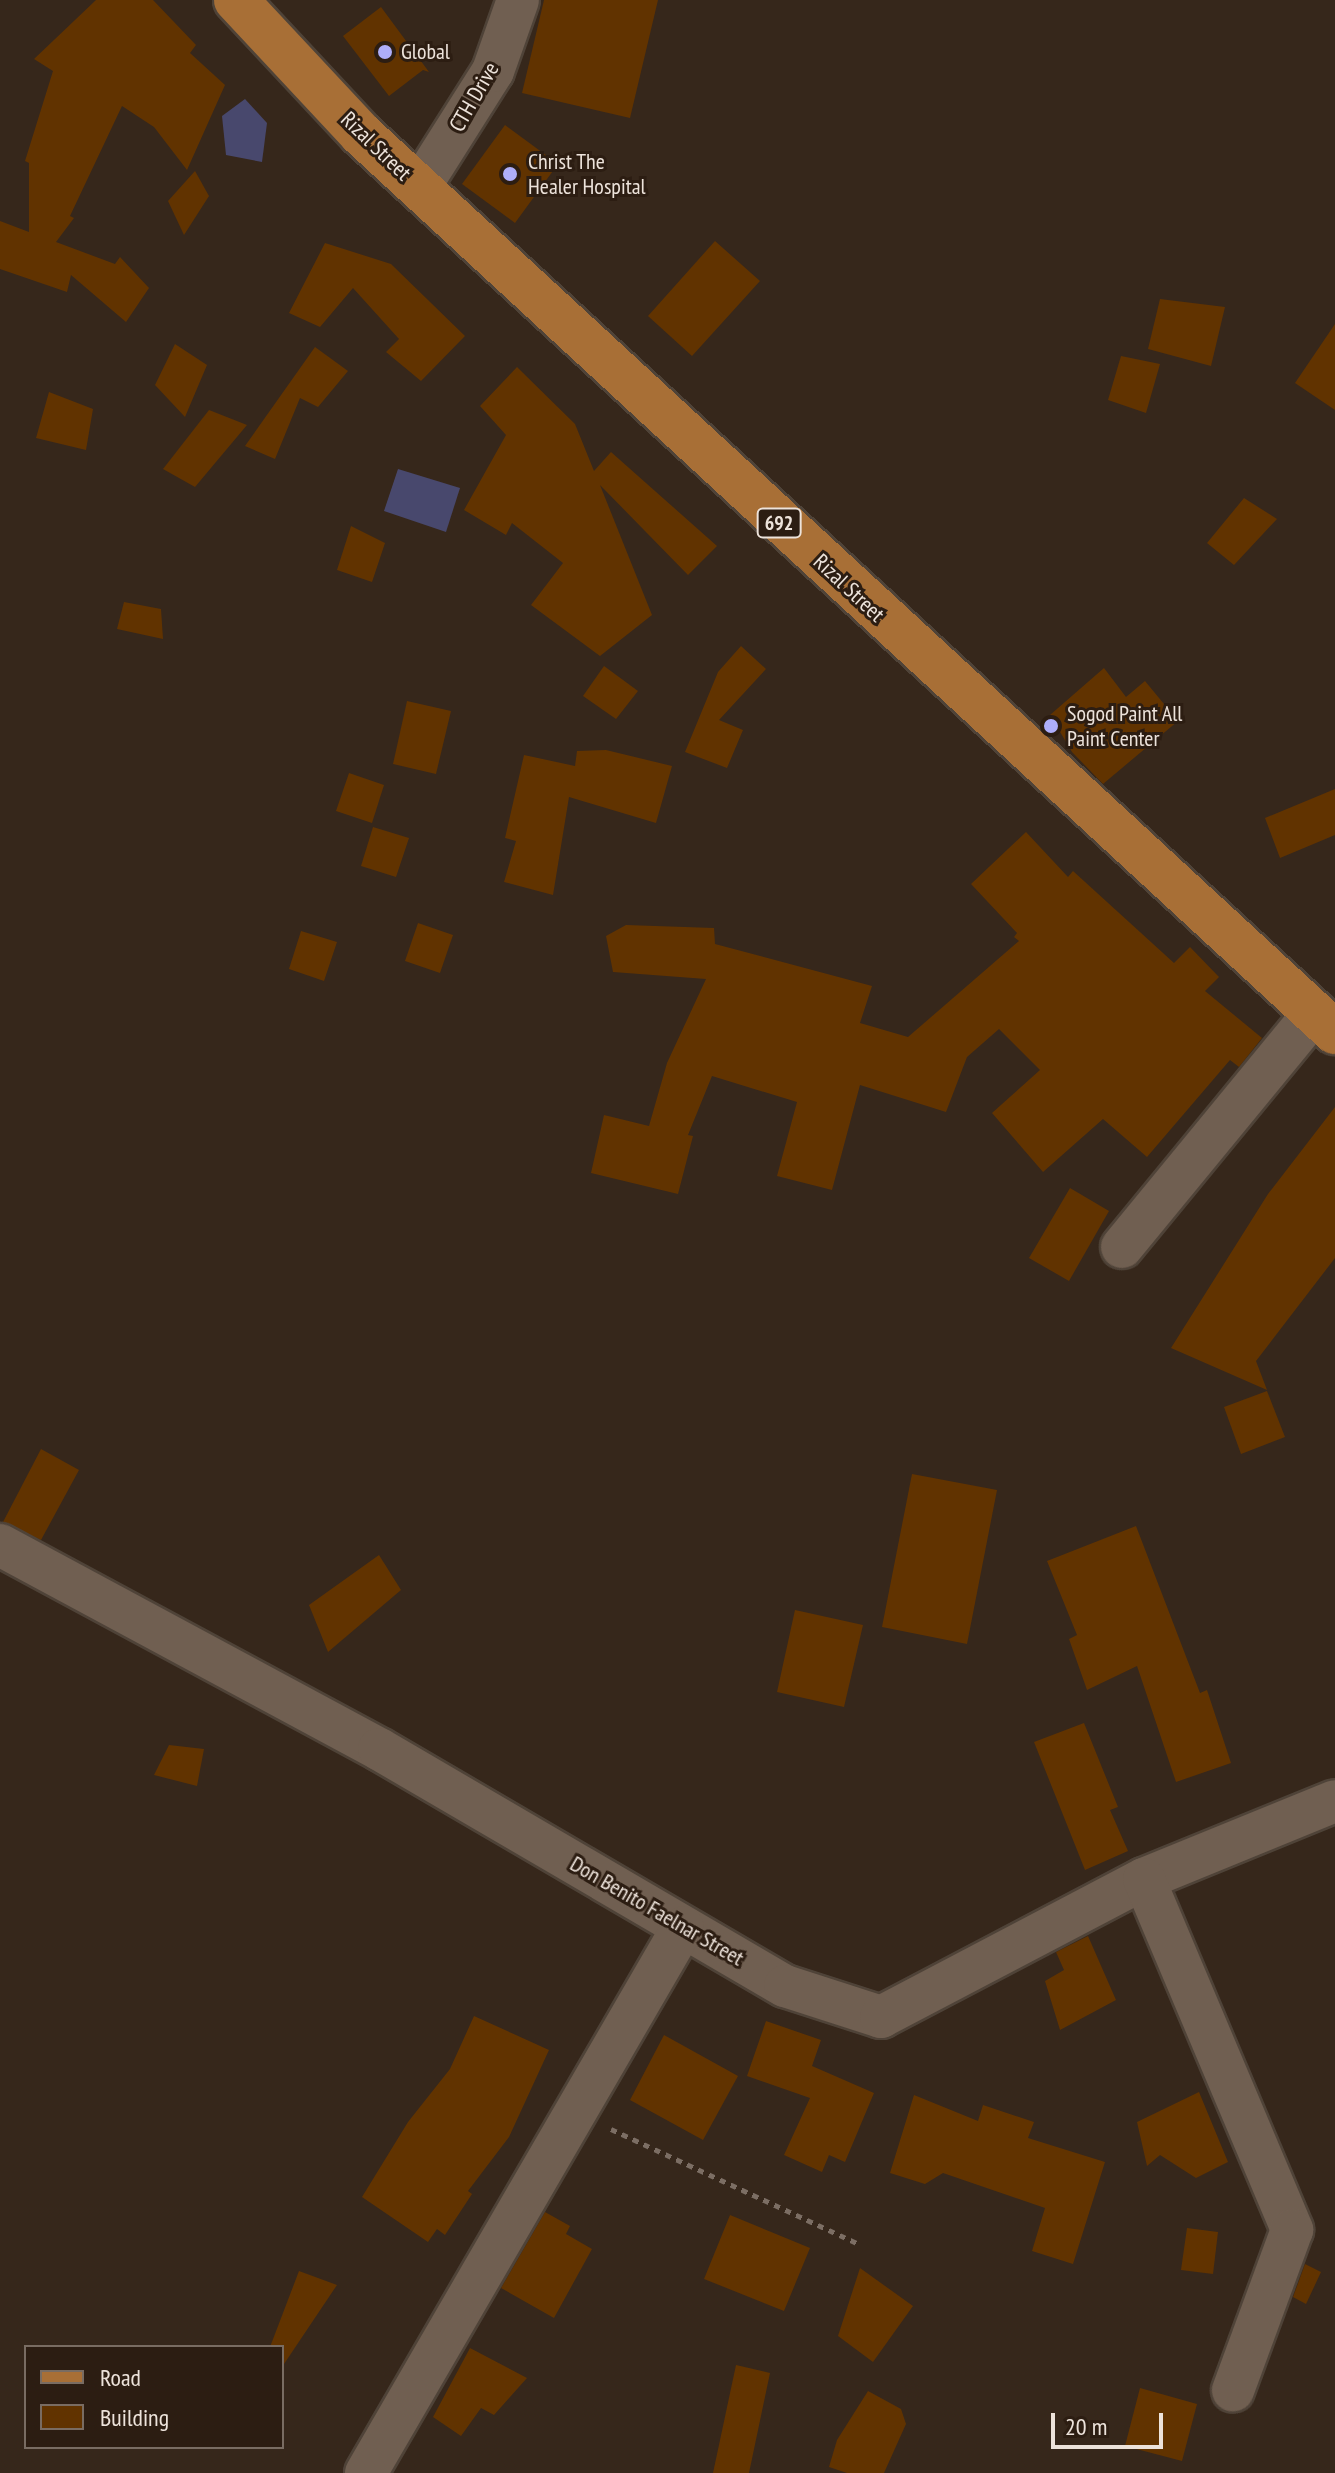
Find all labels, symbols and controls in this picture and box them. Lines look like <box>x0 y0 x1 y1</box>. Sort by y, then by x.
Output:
place label: Global <box>401 39 450 65</box>
marker: Global <box>376 43 394 61</box>
street label: CTH Drive <box>444 58 504 136</box>
street label: Rizal Street <box>335 106 417 186</box>
place label: Christ The Healer Hospital <box>528 148 646 200</box>
marker: Christ The Healer Hospital <box>499 163 521 185</box>
road number: 692 <box>755 507 803 539</box>
street label: Rizal Street <box>808 549 890 627</box>
place label: Sogod Paint All Paint Center <box>1067 700 1183 752</box>
marker: Sogod Paint All Paint Center <box>1042 717 1060 735</box>
street label: Don Benito Faelnar Street <box>565 1851 749 1971</box>
legend <box>24 2345 284 2449</box>
text: Road <box>100 2362 141 2393</box>
scale bar <box>1055 2397 1167 2447</box>
text: Building <box>100 2402 169 2433</box>
text: 20 m <box>1065 2411 1107 2442</box>

